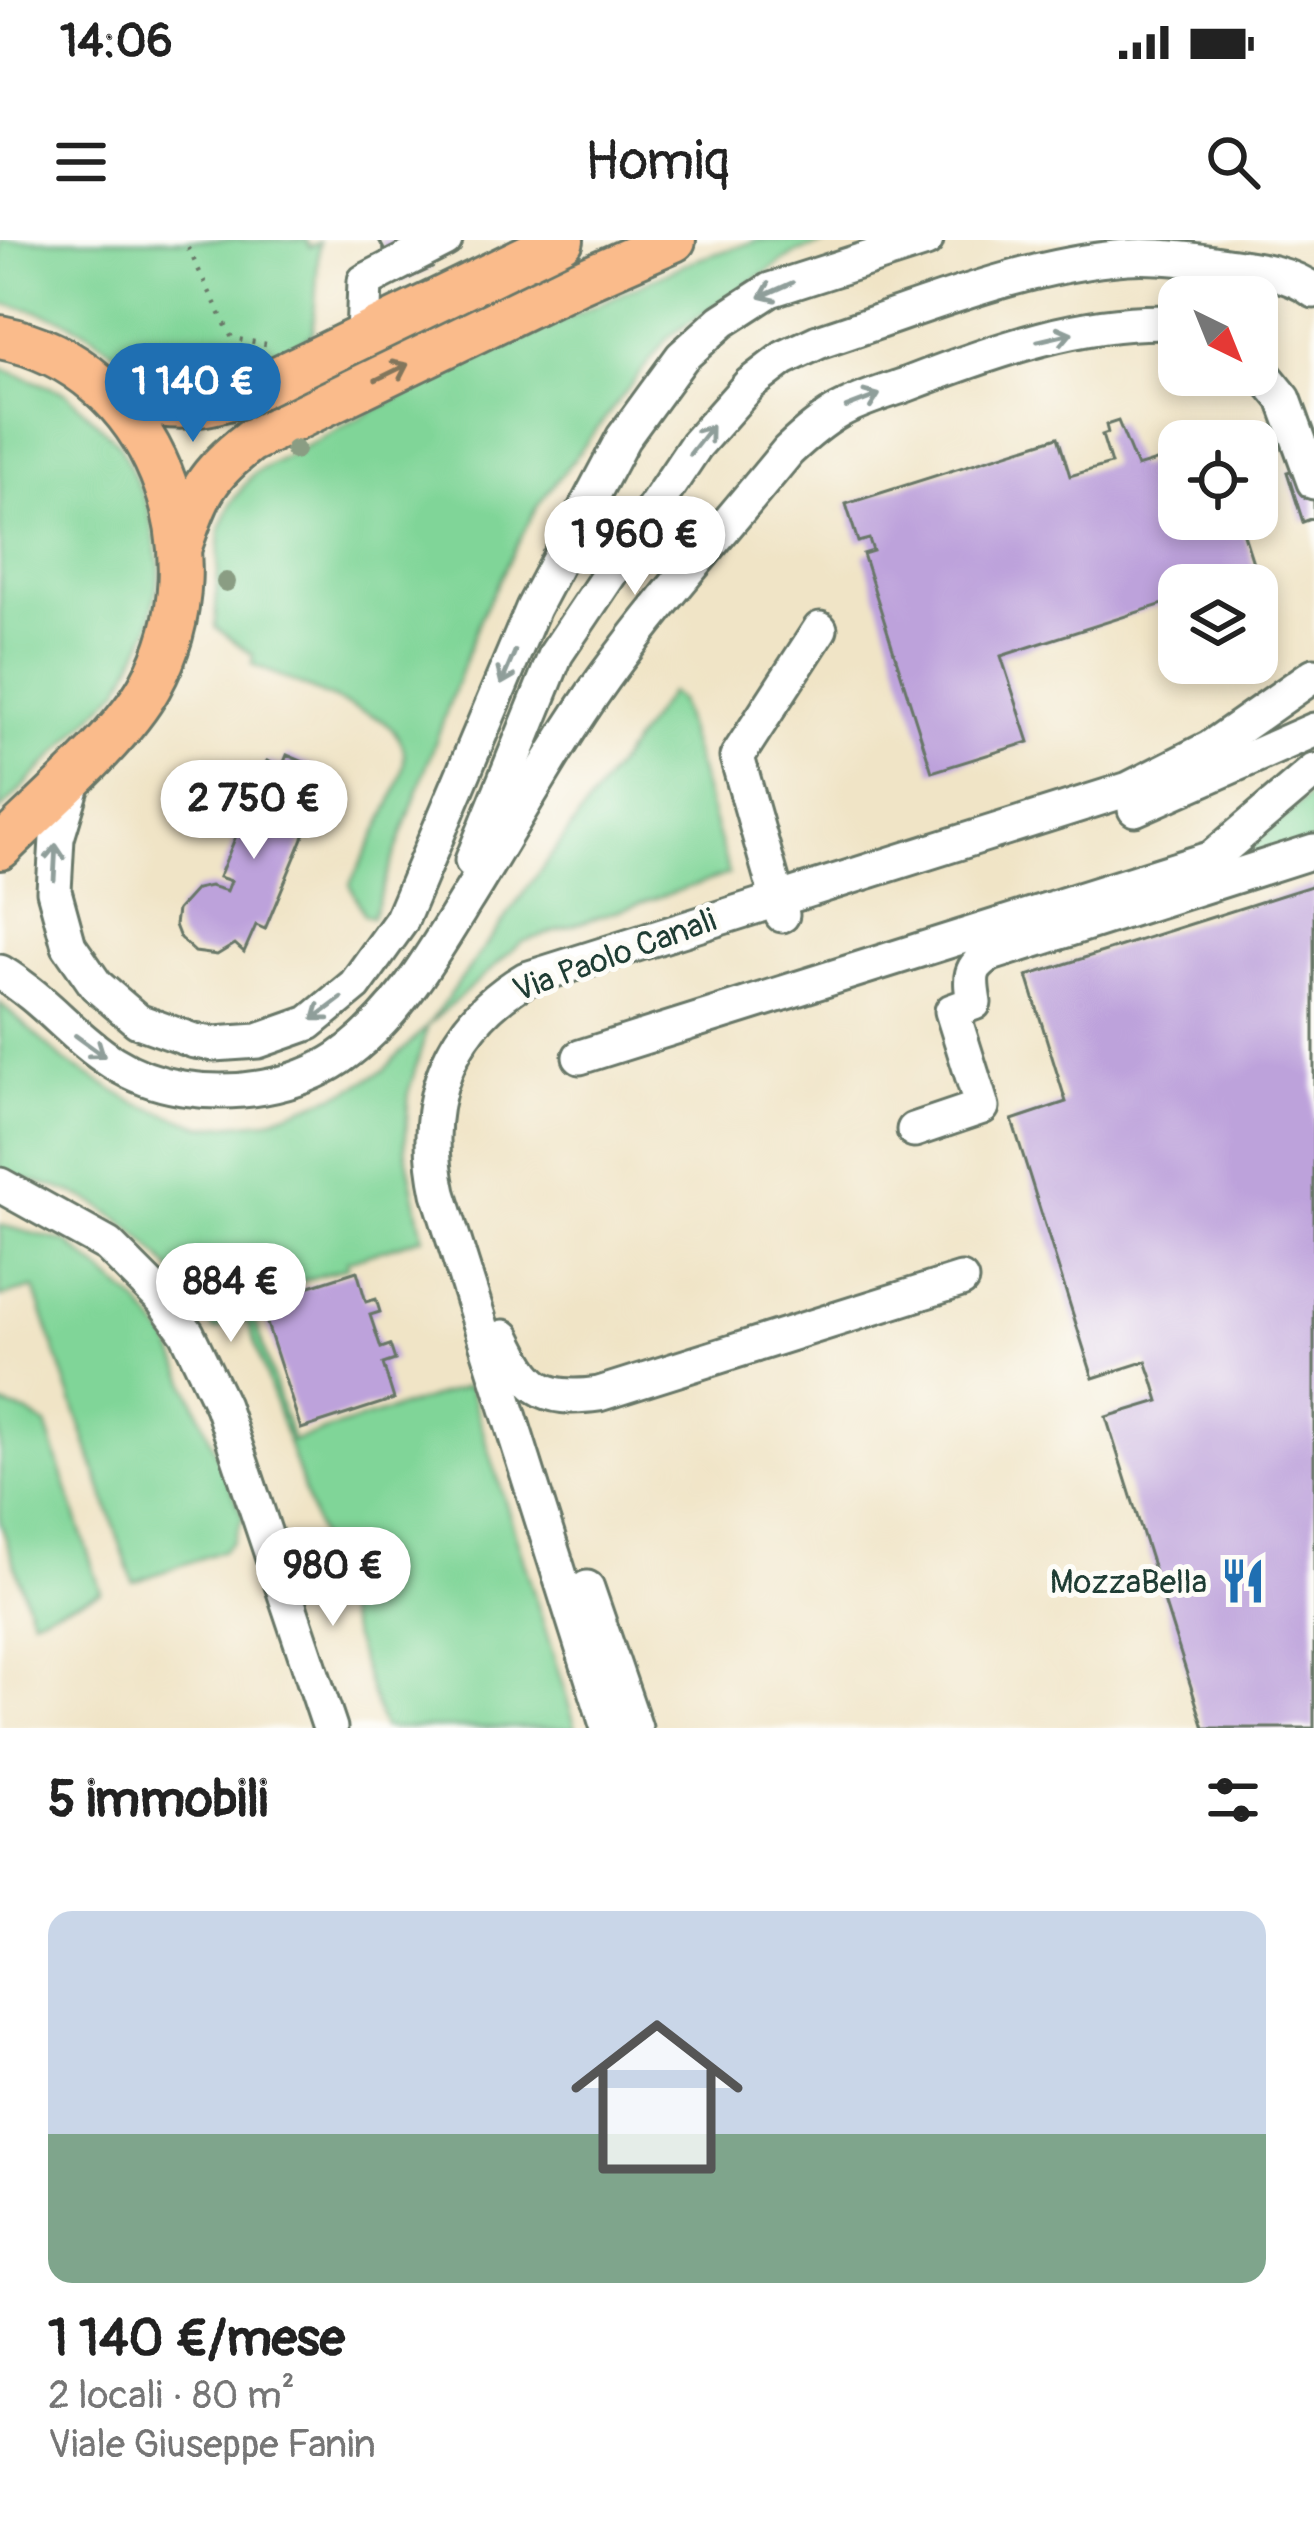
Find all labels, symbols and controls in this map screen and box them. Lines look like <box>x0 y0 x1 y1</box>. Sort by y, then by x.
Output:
text: 14:06 <box>60 14 173 70</box>
text: Homiq <box>585 128 729 196</box>
icon: menu <box>48 129 114 195</box>
icon: search <box>1200 129 1266 195</box>
north arrow <box>1158 276 1278 396</box>
map controls <box>1158 276 1278 684</box>
one-way arrow <box>759 281 795 303</box>
one-way arrow <box>1035 325 1073 348</box>
pin: 1 140 € <box>82 343 304 445</box>
text: 1 140 € <box>132 357 254 406</box>
one-way arrow <box>374 360 409 383</box>
one-way arrow <box>844 389 881 410</box>
button: locate <box>1158 420 1278 540</box>
one-way arrow <box>687 425 714 457</box>
pin: 1 960 € <box>524 496 746 598</box>
text: 1 960 € <box>571 510 699 559</box>
button: layers <box>1158 564 1278 684</box>
one-way arrow <box>496 649 517 686</box>
pin: 2 750 € <box>143 760 365 862</box>
text: 2 750 € <box>188 774 320 823</box>
one-way arrow <box>44 843 67 882</box>
street label: Via Paolo Canali <box>507 900 722 1011</box>
one-way arrow <box>311 996 343 1022</box>
one-way arrow <box>73 1033 105 1059</box>
pin: 884 € <box>147 1243 315 1345</box>
text: 884 € <box>183 1257 279 1306</box>
pin: 980 € <box>249 1527 417 1629</box>
text: 980 € <box>283 1541 383 1590</box>
restaurant icon: MozzaBella <box>1218 1556 1268 1606</box>
place label: MozzaBella <box>1050 1562 1207 1603</box>
icon: filters <box>1200 1767 1266 1833</box>
text: 5 immobili <box>48 1768 268 1832</box>
icon: home <box>549 1989 765 2205</box>
text: 1 140 €/mese <box>48 2307 345 2371</box>
text: 2 locali · 80 m² <box>48 2371 295 2420</box>
text: Viale Giuseppe Fanin <box>48 2420 376 2469</box>

